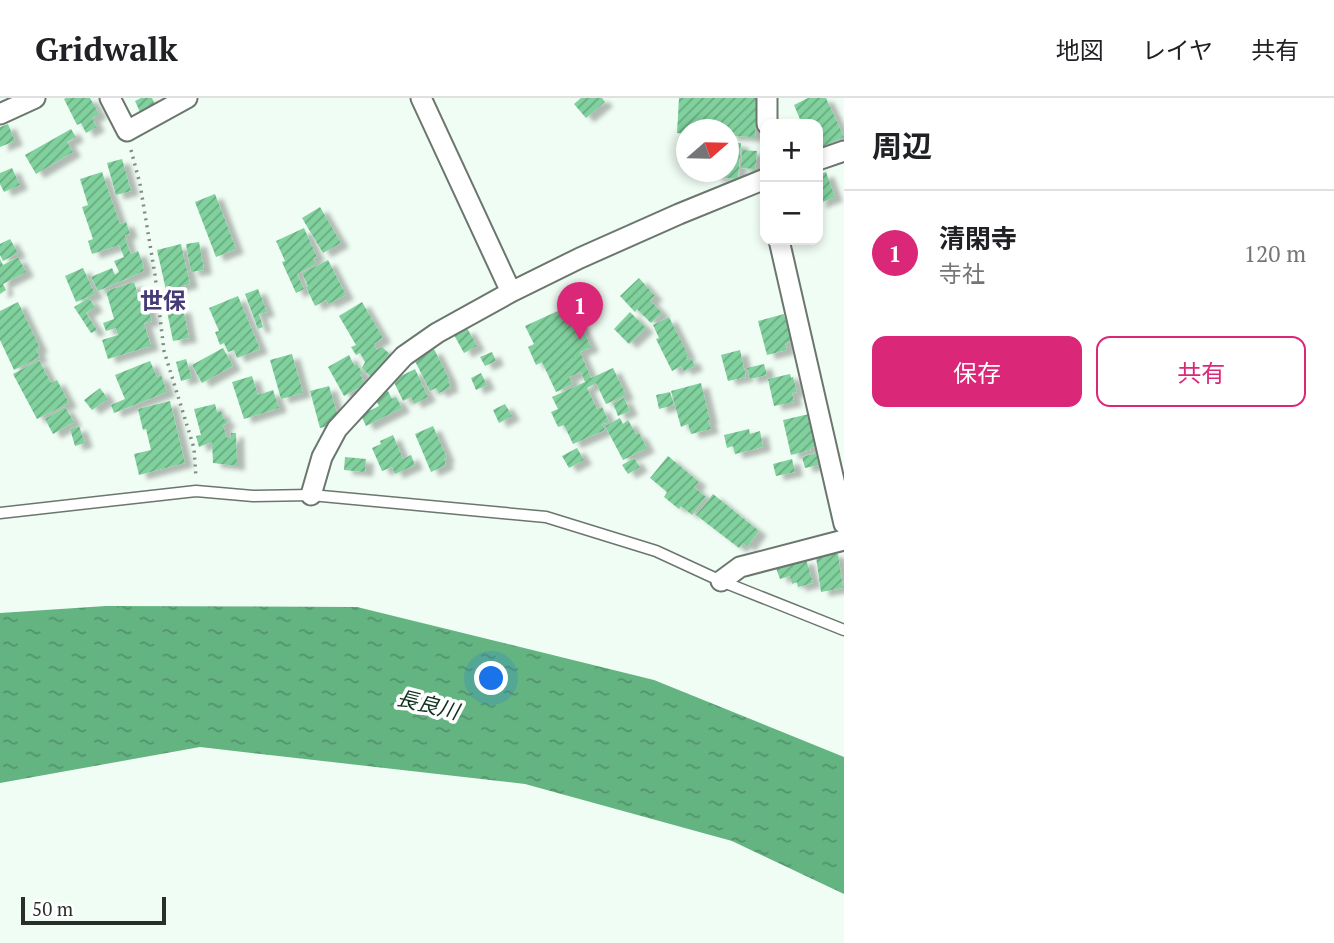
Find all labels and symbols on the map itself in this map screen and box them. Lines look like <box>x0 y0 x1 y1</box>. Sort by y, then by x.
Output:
north arrow <box>676 119 739 182</box>
pin: 1 <box>557 282 603 340</box>
district label: 世保 <box>140 285 186 316</box>
your location <box>474 661 508 695</box>
water label: 長良川 <box>394 683 464 726</box>
scale bar <box>21 894 166 926</box>

